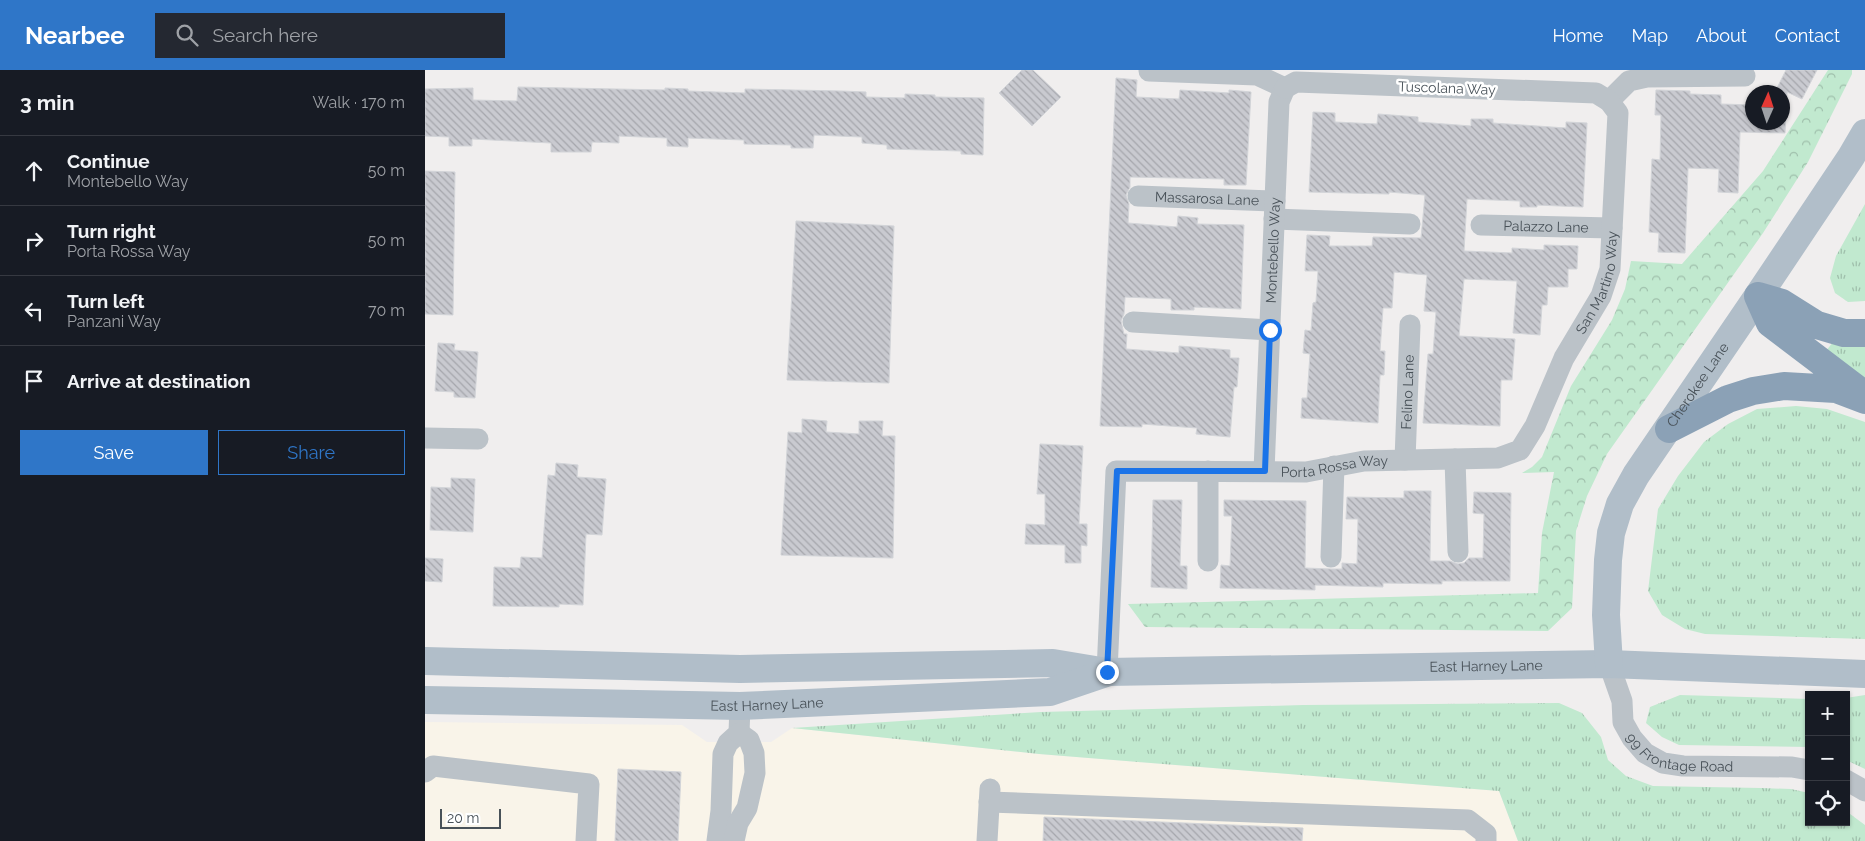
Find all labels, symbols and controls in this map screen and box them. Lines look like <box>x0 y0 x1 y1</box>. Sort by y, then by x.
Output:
search box <box>155 13 505 58</box>
text: Nearbee <box>25 21 125 50</box>
icon: search <box>173 21 201 49</box>
text: Search here <box>213 24 318 46</box>
text: Home <box>1552 25 1603 46</box>
text: Map <box>1631 25 1668 46</box>
text: About <box>1696 25 1747 46</box>
text: Contact <box>1775 25 1840 46</box>
street label: Tuscolana Way <box>1398 78 1496 98</box>
north arrow <box>1745 85 1790 130</box>
text: 3 min <box>20 90 74 115</box>
text: Walk · 170 m <box>313 93 405 112</box>
text: Continue <box>67 150 150 172</box>
icon: ahead <box>20 157 48 185</box>
text: 50 m <box>368 161 405 180</box>
text: Montebello Way <box>67 172 188 191</box>
street label: Massarosa Lane <box>1155 189 1259 208</box>
street label: Montebello Way <box>1263 196 1283 304</box>
street label: Palazzo Lane <box>1503 218 1589 235</box>
text: Turn right <box>67 220 156 242</box>
icon: right <box>20 227 48 255</box>
street label: San Martino Way <box>1572 230 1620 337</box>
text: 50 m <box>368 231 405 250</box>
text: Porta Rossa Way <box>67 242 191 261</box>
text: Turn left <box>67 290 144 312</box>
icon: left <box>20 297 48 325</box>
text: 70 m <box>368 301 405 320</box>
text: Panzani Way <box>67 312 161 331</box>
route start <box>1259 319 1282 342</box>
street label: Cherokee Lane <box>1663 340 1732 430</box>
street label: Felino Lane <box>1398 354 1417 430</box>
icon: arrive <box>20 367 48 395</box>
text: Arrive at destination <box>67 370 251 392</box>
button: Save <box>20 430 208 475</box>
button: Share <box>218 430 405 475</box>
street label: Porta Rossa Way <box>1281 452 1388 480</box>
street label: East Harney Lane <box>1429 657 1543 675</box>
route end <box>1096 661 1119 684</box>
map controls <box>1805 691 1850 826</box>
button: + <box>1805 691 1850 736</box>
street label: East Harney Lane <box>710 694 824 714</box>
street label: 99 Frontage Road <box>1623 730 1733 774</box>
button: − <box>1805 736 1850 781</box>
button: locate <box>1805 781 1850 826</box>
scale bar <box>440 806 501 829</box>
text: 20 m <box>447 810 479 826</box>

